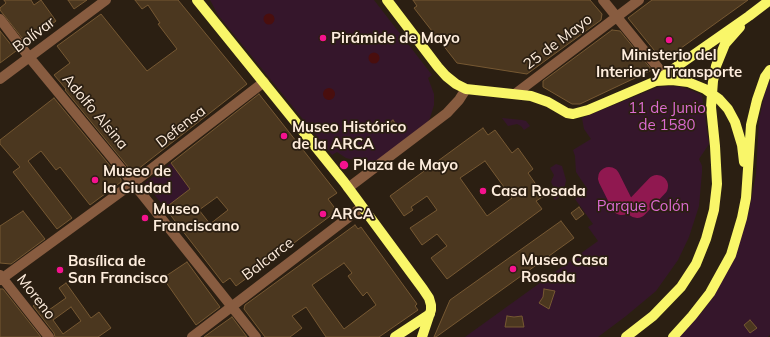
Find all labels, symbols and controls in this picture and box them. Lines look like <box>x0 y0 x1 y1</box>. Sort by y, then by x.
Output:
street label: 25 de Mayo <box>520 10 596 74</box>
street label: Bolívar <box>9 13 59 57</box>
place label: Pirámide de Mayo <box>331 29 460 47</box>
marker: Pirámide de Mayo <box>318 33 328 43</box>
marker: Ministerio del Interior y Transporte <box>664 35 674 45</box>
place label: Ministerio del Interior y Transporte <box>596 46 742 81</box>
street label: Adolfo Alsina <box>58 71 132 153</box>
park label: 11 de Junio de 1580 <box>628 99 706 134</box>
street label: Defensa <box>153 102 209 152</box>
place label: Museo Histórico de la ARCA <box>292 118 406 153</box>
marker: Museo Histórico de la ARCA <box>279 131 289 141</box>
place label: Plaza de Mayo <box>353 156 458 174</box>
marker: Plaza de Mayo <box>338 159 350 171</box>
place label: Museo de la Ciudad <box>103 162 171 197</box>
marker: Museo de la Ciudad <box>90 175 100 185</box>
place label: Casa Rosada <box>491 182 586 200</box>
marker: Casa Rosada <box>478 186 488 196</box>
park label: Parque Colón <box>597 197 689 215</box>
place label: Museo Franciscano <box>153 200 239 235</box>
place label: ARCA <box>331 205 374 223</box>
marker: ARCA <box>318 209 328 219</box>
marker: Museo Franciscano <box>140 213 150 223</box>
street label: Balcarce <box>239 234 297 284</box>
place label: Museo Casa Rosada <box>521 251 608 286</box>
place label: Basílica de San Francisco <box>68 252 168 287</box>
marker: Museo Casa Rosada <box>508 264 518 274</box>
marker: Basílica de San Francisco <box>55 265 65 275</box>
street label: Moreno <box>13 271 59 323</box>

